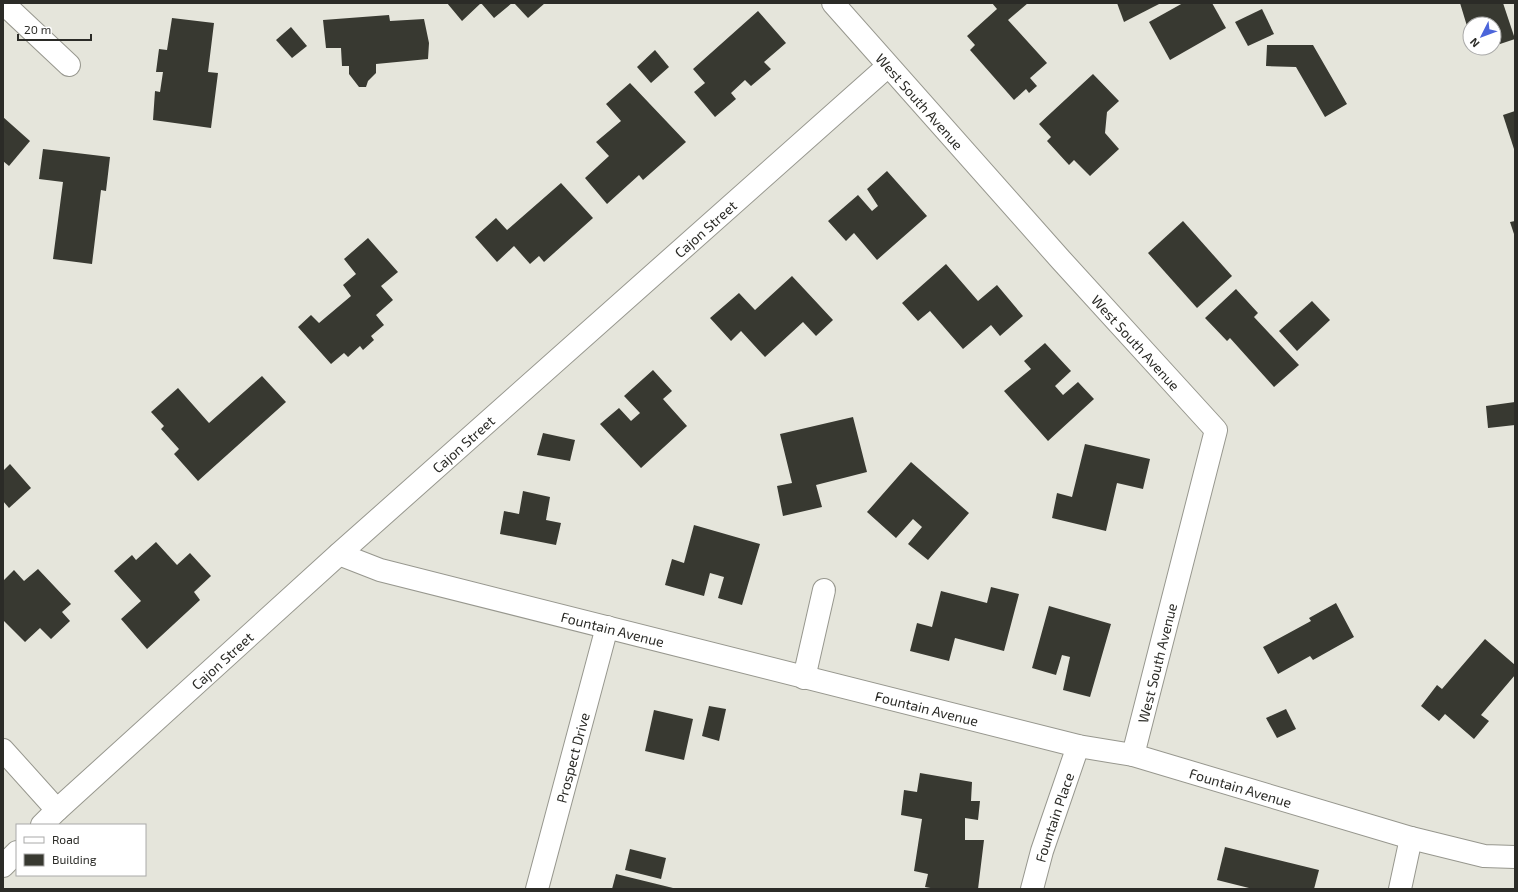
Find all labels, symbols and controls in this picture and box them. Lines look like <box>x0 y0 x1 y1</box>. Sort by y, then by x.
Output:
scale bar <box>18 16 91 42</box>
north arrow <box>1462 16 1502 56</box>
text: 20 m <box>24 22 51 36</box>
text: N <box>1467 36 1482 50</box>
street label: West South Avenue <box>873 49 967 153</box>
street label: Cajon Street <box>671 196 740 261</box>
street label: West South Avenue <box>1088 291 1184 394</box>
street label: Cajon Street <box>428 412 498 476</box>
street label: West South Avenue <box>1134 601 1180 725</box>
street label: Fountain Avenue <box>559 607 666 650</box>
street label: Cajon Street <box>188 628 256 693</box>
street label: Fountain Avenue <box>873 687 980 729</box>
street label: Prospect Drive <box>552 710 592 805</box>
street label: Fountain Avenue <box>1188 764 1294 810</box>
street label: Fountain Place <box>1031 770 1077 864</box>
legend <box>16 824 146 876</box>
text: Road <box>52 832 80 846</box>
text: Building <box>52 852 97 866</box>

